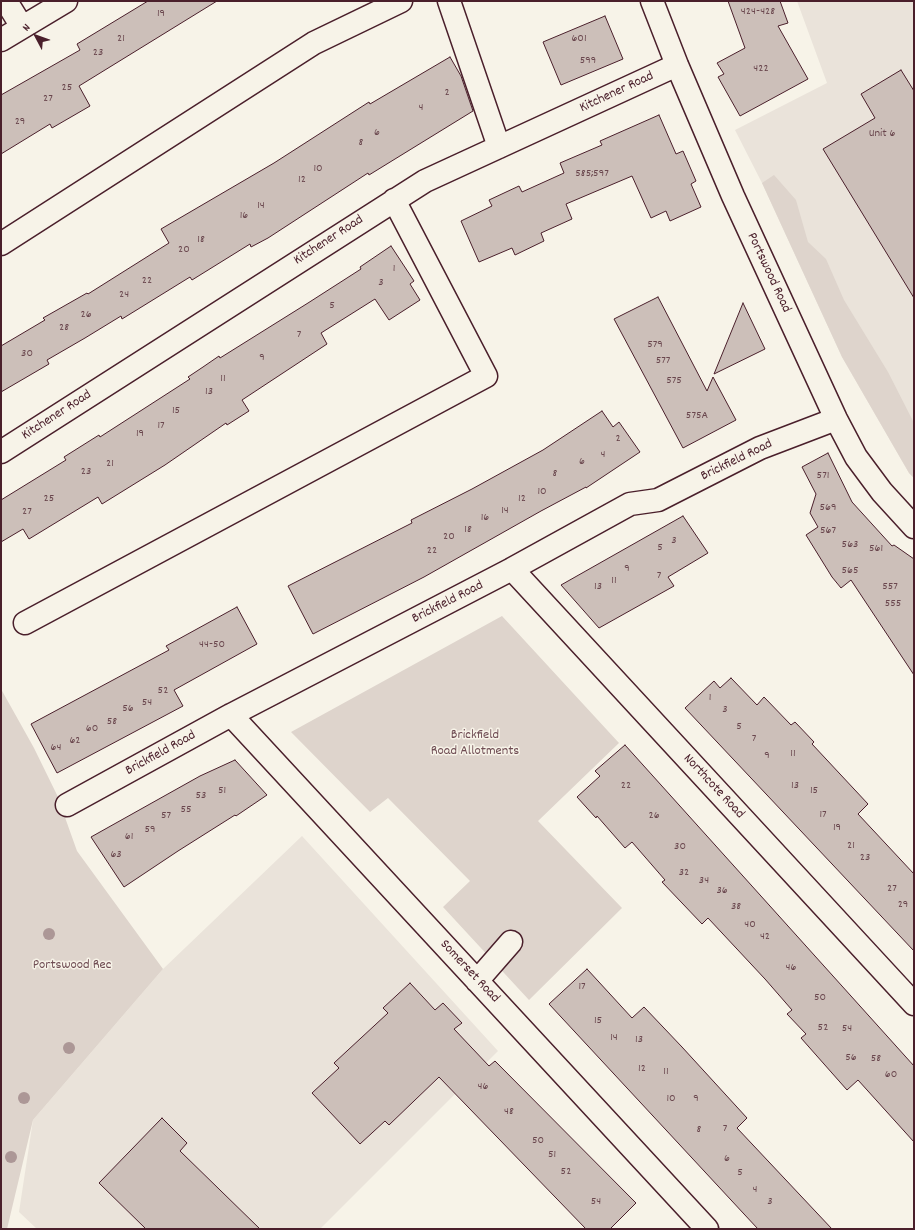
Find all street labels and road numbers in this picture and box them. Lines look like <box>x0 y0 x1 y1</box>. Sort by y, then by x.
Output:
street label: Kitchener Road <box>577 69 657 117</box>
street label: Kitchener Road <box>291 212 367 270</box>
street label: Portswood Road <box>742 230 794 316</box>
street label: Kitchener Road <box>19 387 95 445</box>
street label: Brickfield Road <box>698 436 776 486</box>
street label: Brickfield Road <box>410 578 486 628</box>
street label: Brickfield Road <box>123 728 199 780</box>
street label: Northcote Road <box>679 751 747 823</box>
street label: Somerset Road <box>436 937 502 1007</box>

